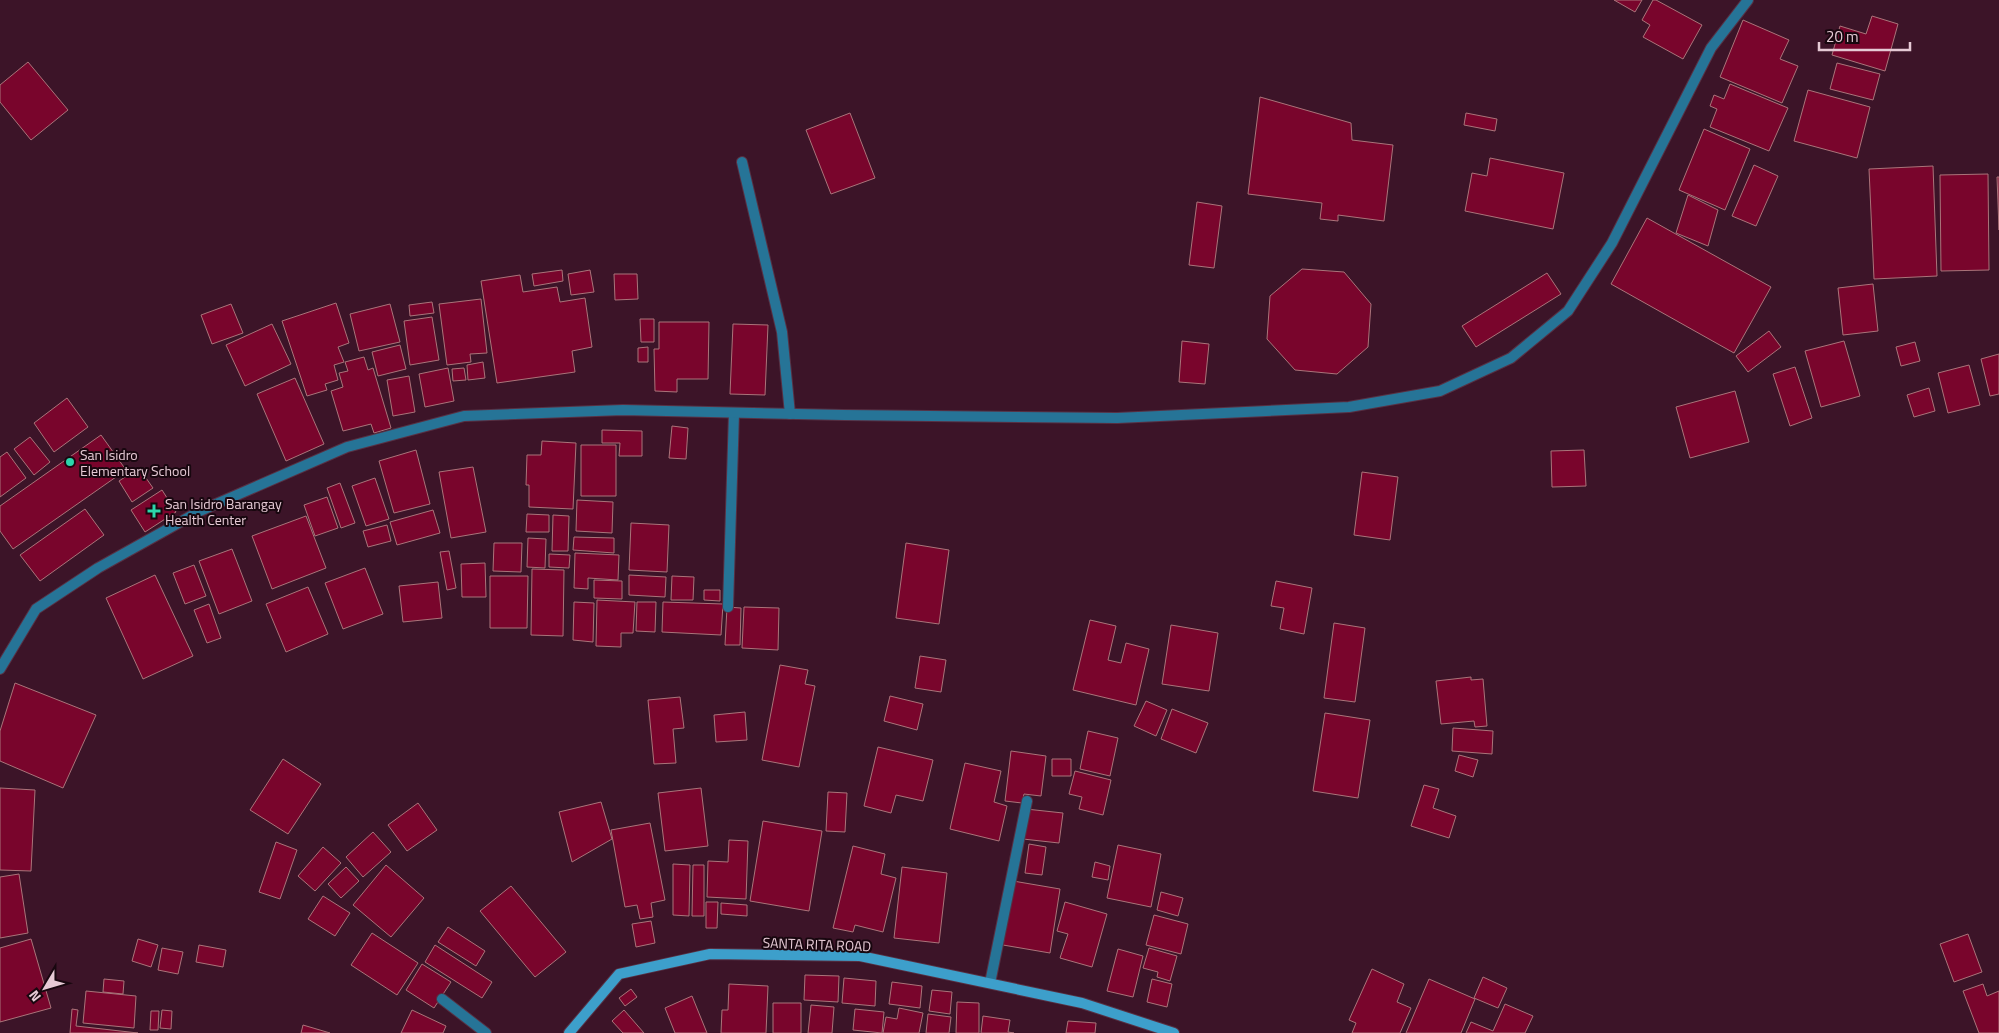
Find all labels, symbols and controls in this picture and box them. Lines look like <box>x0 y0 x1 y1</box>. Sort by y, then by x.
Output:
scale bar <box>1819 20 1910 52</box>
text: 20 m <box>1826 25 1859 48</box>
place label: San Isidro Elementary School <box>80 444 190 481</box>
marker: San Isidro Elementary School <box>64 456 76 468</box>
place label: San Isidro Barangay Health Center <box>165 493 282 530</box>
marker: San Isidro Barangay Health Center <box>147 504 161 518</box>
street label: SANTA RITA ROAD <box>762 932 872 956</box>
north arrow <box>20 963 70 1013</box>
text: N <box>23 986 46 1007</box>

